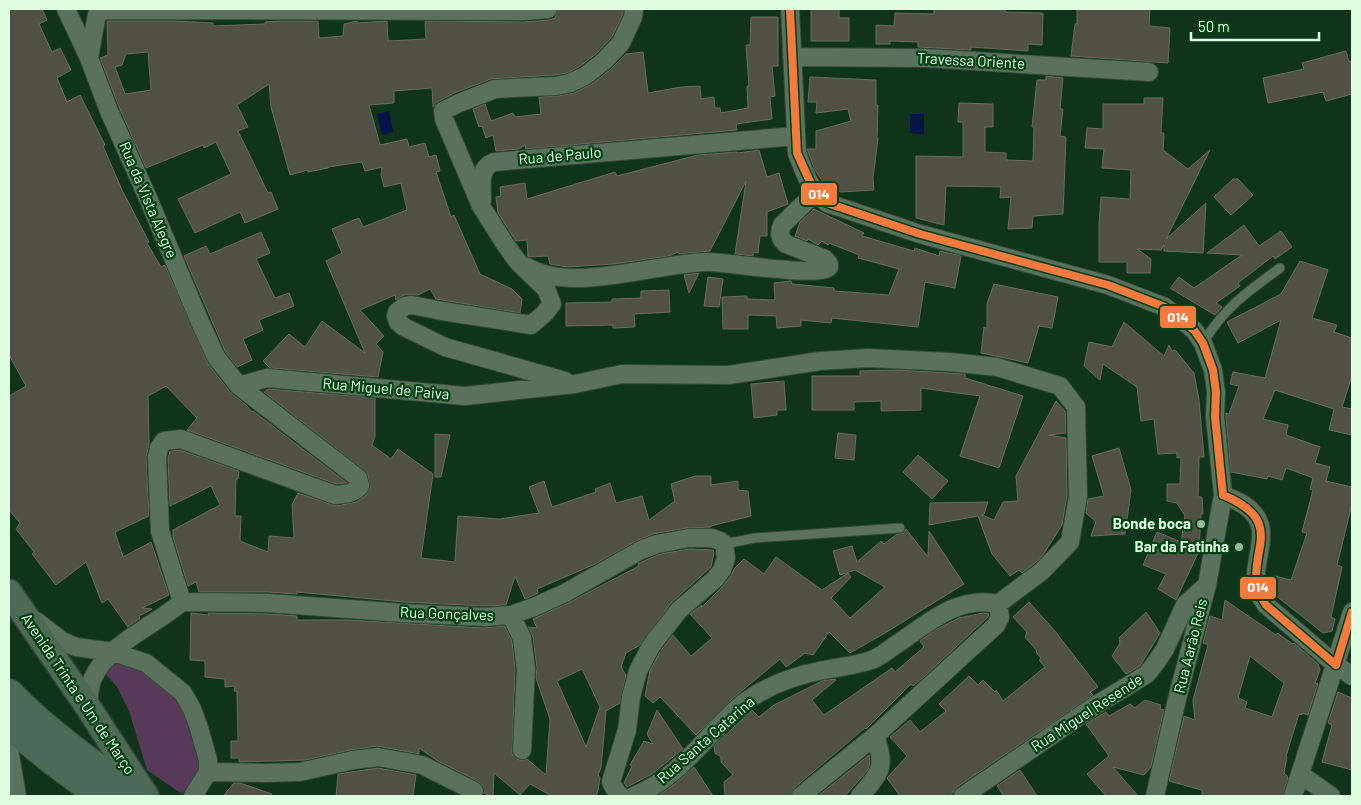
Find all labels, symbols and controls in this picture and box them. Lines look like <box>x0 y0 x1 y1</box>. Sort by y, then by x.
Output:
scale bar <box>1191 10 1318 42</box>
text: 50 m <box>1198 17 1230 35</box>
street label: Travessa Oriente <box>917 48 1026 72</box>
street label: Rua da Vista Alegre <box>116 139 182 261</box>
street label: Rua de Paulo <box>518 142 602 168</box>
line badge: 014 <box>800 182 838 206</box>
text: 014 <box>808 185 830 202</box>
line badge: 014 <box>1159 305 1197 329</box>
text: 014 <box>1167 308 1189 325</box>
street label: Rua Miguel de Paiva <box>322 373 450 403</box>
place label: Bonde boca <box>1113 514 1191 532</box>
marker: Bonde boca <box>1195 518 1207 530</box>
place label: Bar da Fatinha <box>1134 537 1229 555</box>
marker: Bar da Fatinha <box>1233 541 1245 553</box>
line badge: 014 <box>1239 576 1277 600</box>
text: 014 <box>1247 578 1269 595</box>
street label: Rua Aarão Reis <box>1170 597 1210 695</box>
street label: Rua Gonçalves <box>400 602 494 624</box>
street label: Avenida Trinta e Um de Março <box>18 609 140 777</box>
street label: Rua Miguel Resende <box>1027 669 1146 755</box>
street label: Rua Santa Catarina <box>653 692 758 786</box>

